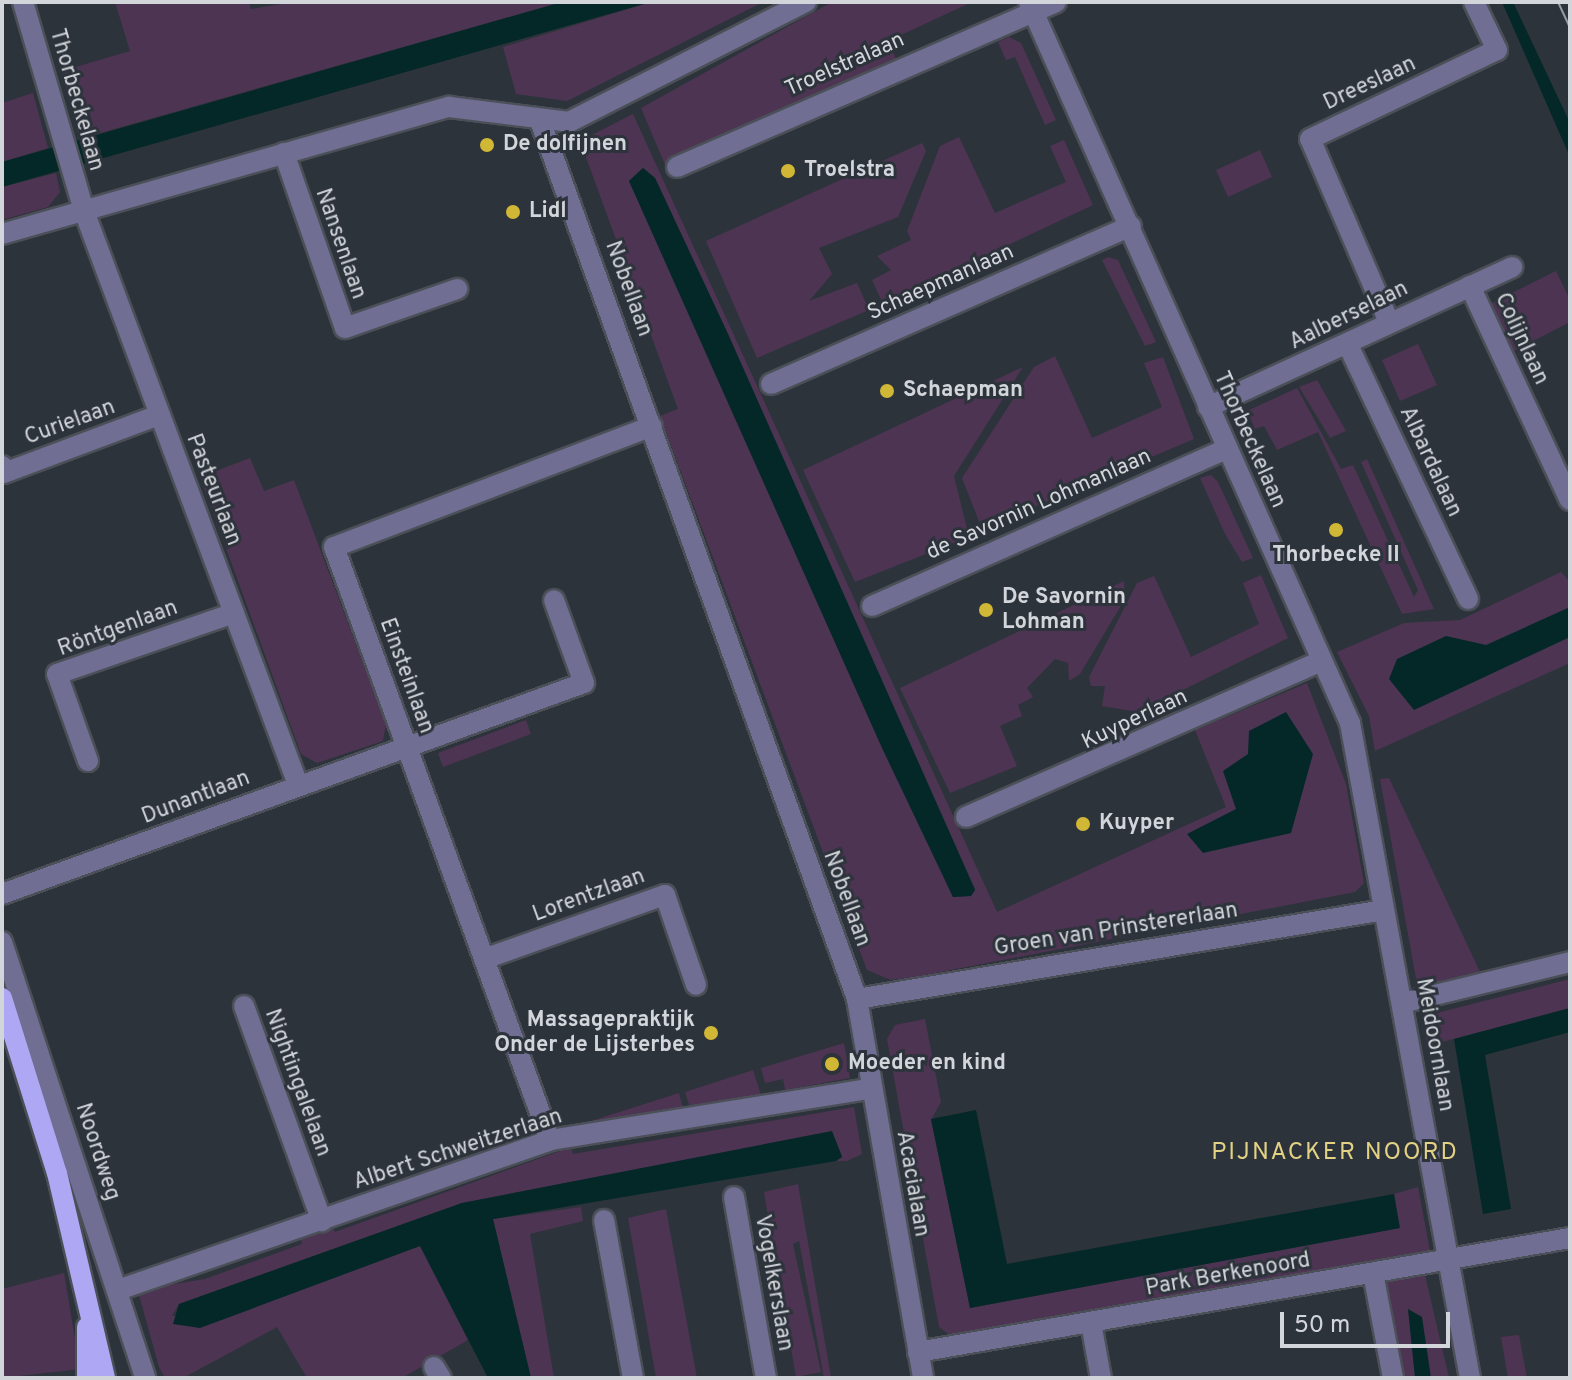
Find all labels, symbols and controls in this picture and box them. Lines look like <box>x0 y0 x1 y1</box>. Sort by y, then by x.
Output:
street label: Thorbeckelaan <box>43 26 109 174</box>
street label: Troelstralaan <box>781 27 909 103</box>
street label: Dreeslaan <box>1320 51 1420 117</box>
place label: De dolfijnen <box>503 132 627 158</box>
marker: De dolfijnen <box>478 136 496 154</box>
place label: Troelstra <box>804 158 895 184</box>
marker: Troelstra <box>779 162 797 180</box>
street label: Nansenlaan <box>309 185 371 303</box>
place label: Lidl <box>529 199 567 225</box>
marker: Lidl <box>504 203 522 221</box>
street label: Nobellaan <box>599 238 657 340</box>
street label: Schaepmanlaan <box>864 239 1018 327</box>
street label: Aalberselaan <box>1285 276 1413 356</box>
street label: Colijnlaan <box>1488 289 1554 389</box>
street label: Thorbeckelaan <box>1207 368 1291 512</box>
place label: Schaepman <box>903 378 1023 404</box>
marker: Schaepman <box>878 382 896 400</box>
street label: Curielaan <box>21 394 119 452</box>
street label: Albardalaan <box>1393 403 1467 521</box>
street label: Pasteurlaan <box>180 430 246 550</box>
street label: de Savornin Lohmanlaan <box>922 443 1156 567</box>
marker: Thorbecke II <box>1327 521 1345 539</box>
place label: Thorbecke II <box>1272 543 1400 569</box>
place label: De Savornin Lohman <box>1002 584 1126 636</box>
street label: Röntgenlaan <box>54 595 182 663</box>
marker: De Savornin Lohman <box>977 601 995 619</box>
street label: Einsteinlaan <box>373 615 439 737</box>
street label: Kuyperlaan <box>1078 684 1192 756</box>
street label: Dunantlaan <box>138 765 254 831</box>
place label: Kuyper <box>1099 811 1174 837</box>
marker: Kuyper <box>1074 815 1092 833</box>
street label: Nobellaan <box>817 848 875 950</box>
street label: Lorentzlaan <box>529 864 649 928</box>
street label: Groen van Prinstererlaan <box>992 898 1240 962</box>
street label: Meidoornlaan <box>1409 976 1459 1114</box>
street label: Nightingalelaan <box>258 1006 336 1160</box>
place label: Massagepraktijk Onder de Lijsterbes <box>494 1007 695 1058</box>
marker: Massagepraktijk Onder de Lijsterbes <box>702 1024 720 1042</box>
place label: Moeder en kind <box>848 1051 1006 1077</box>
marker: Moeder en kind <box>823 1055 841 1073</box>
street label: Noordweg <box>69 1100 125 1204</box>
street label: Albert Schweitzerlaan <box>350 1104 566 1196</box>
street label: Acacialaan <box>890 1129 934 1239</box>
district label: PIJNACKER NOORD <box>1211 1140 1459 1168</box>
street label: Vogelkerslaan <box>748 1213 798 1353</box>
street label: Park Berkenoord <box>1144 1248 1312 1302</box>
scale bar <box>1284 1296 1454 1346</box>
text: 50 m <box>1294 1311 1350 1341</box>

